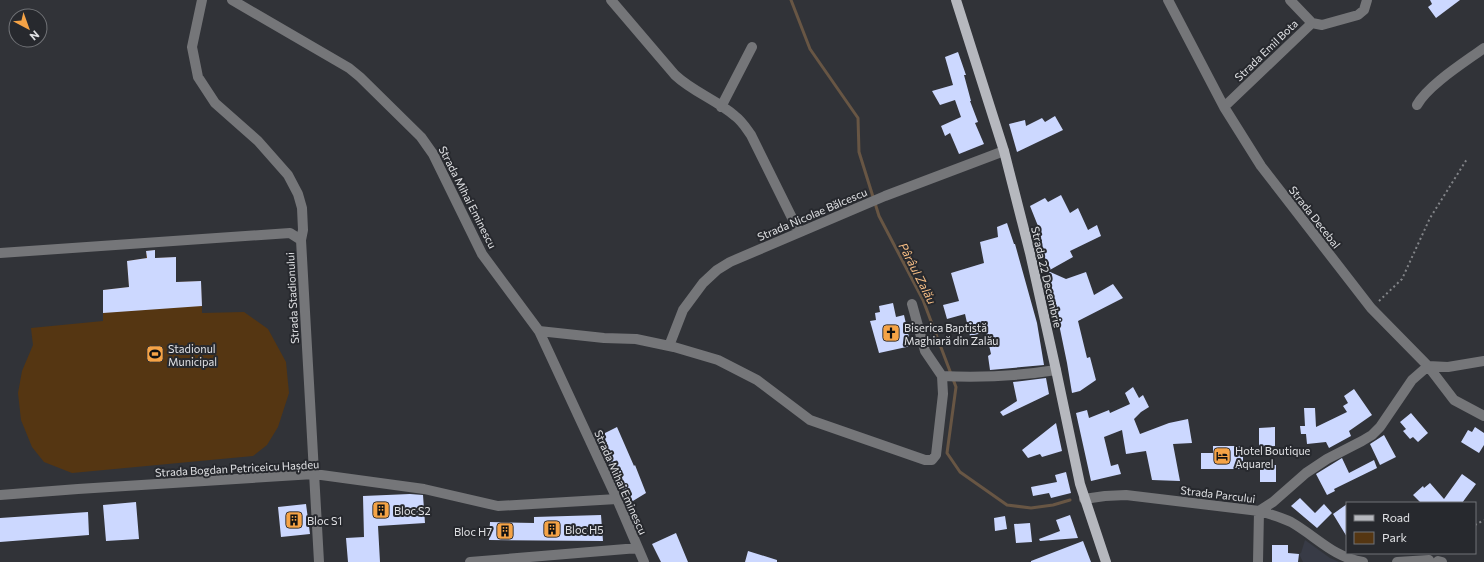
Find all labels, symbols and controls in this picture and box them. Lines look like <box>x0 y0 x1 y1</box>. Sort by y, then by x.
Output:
north arrow <box>8 8 48 48</box>
street label: Strada Emil Bota <box>1232 17 1300 83</box>
text: N <box>28 28 42 44</box>
street label: Strada Mihai Eminescu <box>437 144 499 250</box>
street label: Strada Decebal <box>1287 183 1343 251</box>
street label: Strada Nicolae Bălcescu <box>755 185 869 243</box>
street label: Strada 22 Decembrie <box>1029 225 1065 329</box>
water label: Pârâul Zalău <box>897 240 940 306</box>
street label: Strada Stadionului <box>283 252 301 344</box>
place label: Biserica Baptistă Maghiară din Zalău <box>904 321 999 347</box>
church icon: Biserica Baptistă Maghiară din Zalău <box>881 323 901 343</box>
place label: Stadionul Municipal <box>168 342 217 368</box>
sports icon: Stadionul Municipal <box>145 344 165 364</box>
street label: Strada Mihai Eminescu <box>592 428 650 536</box>
place label: Hotel Boutique Aquarel <box>1235 444 1311 470</box>
hotel icon: Hotel Boutique Aquarel <box>1212 446 1232 466</box>
street label: Strada Bogdan Petriceicu Hașdeu <box>155 457 319 480</box>
street label: Strada Parcului <box>1180 483 1256 505</box>
building icon: Bloc S2 <box>371 500 391 520</box>
legend <box>1346 502 1476 554</box>
place label: Bloc S2 <box>394 504 431 517</box>
building icon: Bloc S1 <box>284 510 304 530</box>
text: Road <box>1382 510 1410 524</box>
place label: Bloc S1 <box>307 514 342 527</box>
building icon: Bloc H5 <box>542 519 562 539</box>
building icon: Bloc H7 <box>495 521 515 541</box>
place label: Bloc H5 <box>565 523 604 536</box>
place label: Bloc H7 <box>454 525 492 538</box>
text: Park <box>1382 530 1408 544</box>

